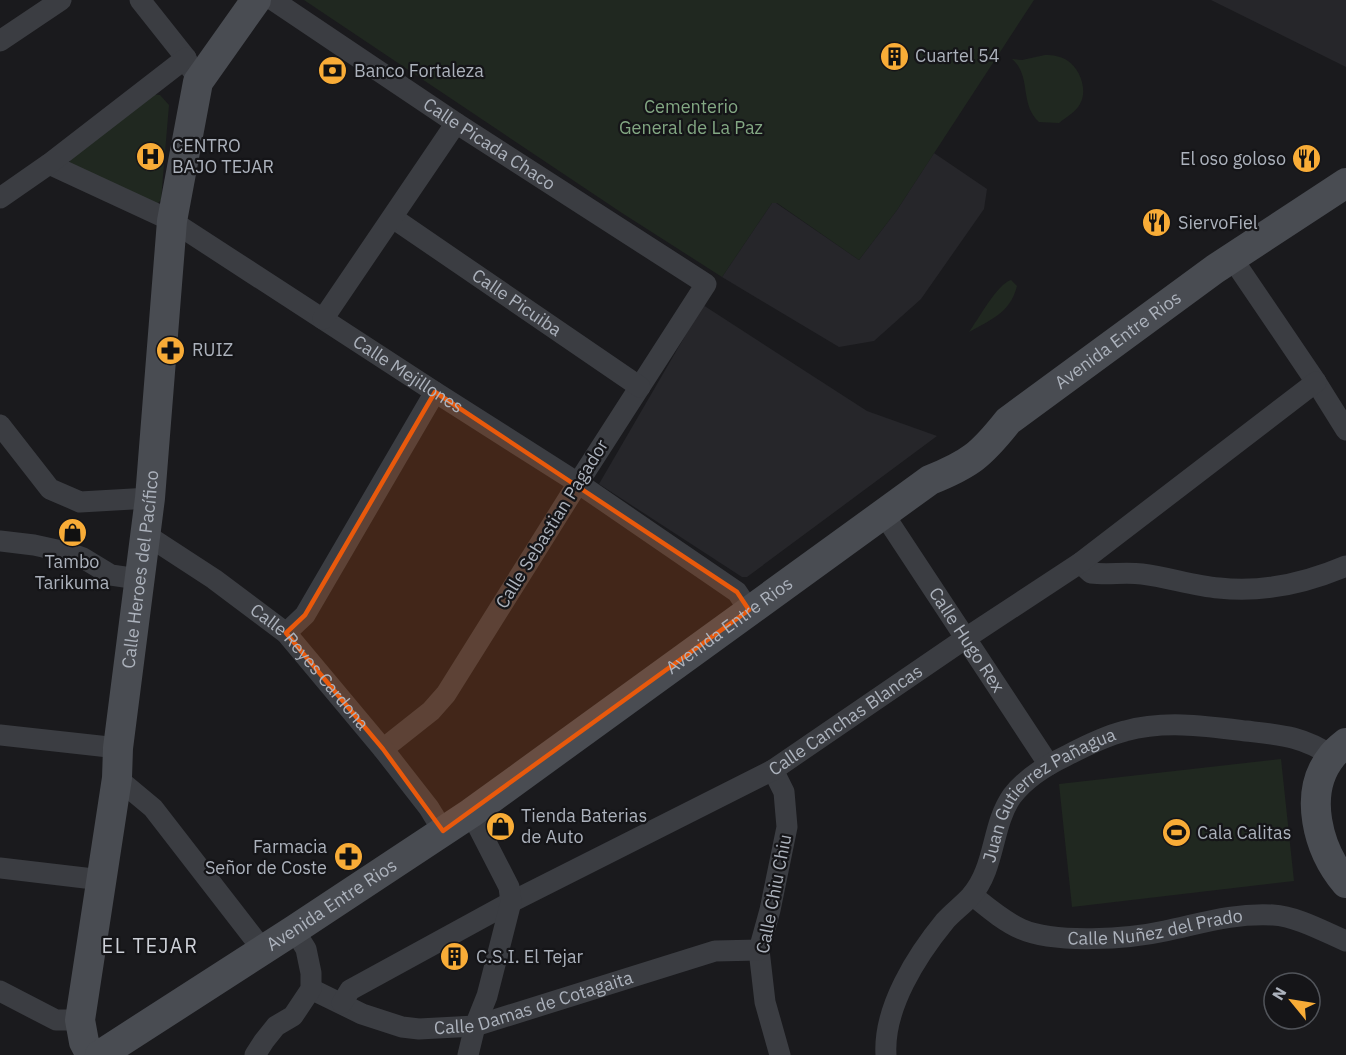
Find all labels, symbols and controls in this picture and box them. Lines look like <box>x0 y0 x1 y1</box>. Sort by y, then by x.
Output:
building icon: Cuartel 54 <box>878 40 910 72</box>
place label: Cuartel 54 <box>915 44 1000 67</box>
bank icon: Banco Fortaleza <box>317 55 349 87</box>
place label: Banco Fortaleza <box>354 59 484 82</box>
street label: Calle Picada Chaco <box>419 92 560 195</box>
park label: Cementerio General de La Paz <box>619 95 763 139</box>
place label: CENTRO BAJO TEJAR <box>172 134 274 178</box>
hospital icon: CENTRO BAJO TEJAR <box>135 140 167 172</box>
restaurant icon: El oso goloso <box>1291 143 1323 175</box>
place label: El oso goloso <box>1180 147 1286 170</box>
restaurant icon: SiervoFiel <box>1141 207 1173 239</box>
place label: SiervoFiel <box>1178 211 1258 234</box>
street label: Calle Picuiba <box>468 263 567 341</box>
street label: Avenida Entre Rios <box>1050 286 1186 394</box>
street label: Calle Mejillones <box>349 330 468 418</box>
pharmacy icon: RUIZ <box>155 334 187 366</box>
place label: RUIZ <box>192 338 233 361</box>
street label: Calle Sebastian Pagador <box>490 435 613 613</box>
street label: Calle Heroes del Pacífico <box>116 469 163 670</box>
shop icon: Tambo Tarikuma <box>56 517 88 549</box>
place label: Tambo Tarikuma <box>35 550 110 594</box>
street label: Avenida Entre Rios <box>661 571 797 679</box>
street label: Calle Hugo Rex <box>924 583 1010 697</box>
street label: Calle Reyes Cardona <box>246 598 375 735</box>
street label: Calle Canchas Blancas <box>764 659 927 781</box>
street label: Juan Gutierrez Pañagua <box>977 722 1119 865</box>
place label: Tienda Baterias de Auto <box>521 804 647 848</box>
shop icon: Tienda Baterias de Auto <box>484 810 516 842</box>
sports icon: Cala Calitas <box>1160 817 1192 849</box>
place label: Cala Calitas <box>1197 821 1291 844</box>
street label: Calle Chiu Chiu <box>751 832 796 956</box>
place label: Farmacia Señor de Coste <box>205 835 327 879</box>
pharmacy icon: Farmacia Señor de Coste <box>332 841 364 873</box>
street label: Avenida Entre Rios <box>262 853 401 956</box>
street label: Calle Nuñez del Prado <box>1067 904 1244 950</box>
district label: EL TEJAR <box>102 932 198 959</box>
building icon: C.S.I. El Tejar <box>439 941 471 973</box>
place label: C.S.I. El Tejar <box>476 945 584 968</box>
street label: Calle Damas de Cotagaita <box>433 965 636 1039</box>
north arrow <box>1262 971 1322 1031</box>
text: N <box>1267 983 1291 1004</box>

